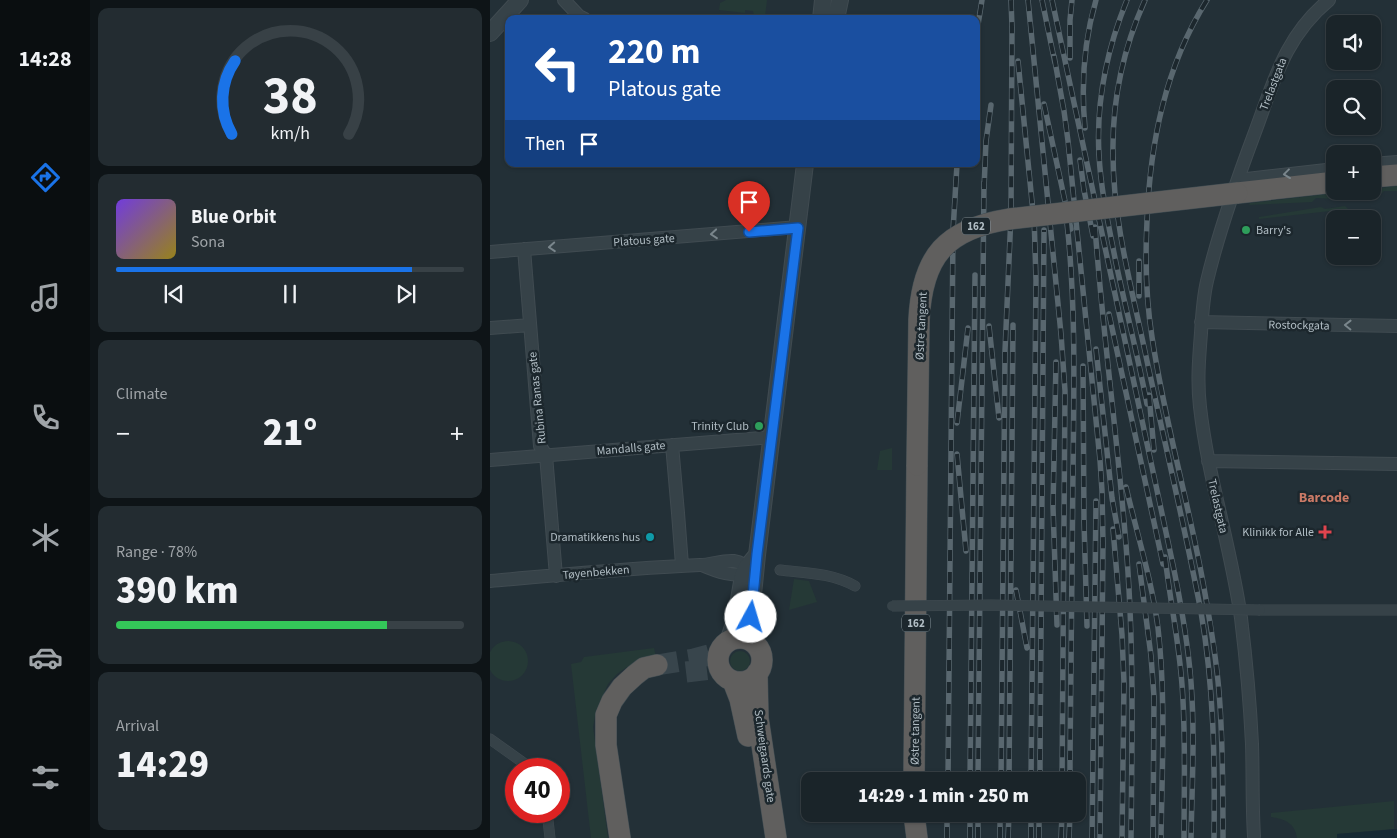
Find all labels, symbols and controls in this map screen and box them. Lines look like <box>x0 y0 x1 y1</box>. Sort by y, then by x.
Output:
map controls <box>1326 15 1381 265</box>
button: sound <box>1326 15 1381 70</box>
text: 220 m <box>608 27 700 77</box>
icon: left <box>525 35 590 100</box>
text: 14:28 <box>18 43 72 75</box>
street label: Trelastgata <box>1256 55 1291 113</box>
text: 38 <box>263 60 317 134</box>
text: Platous gate <box>608 73 721 105</box>
button: search <box>1326 80 1381 135</box>
text: km/h <box>270 121 310 146</box>
icon: arrive <box>575 130 603 158</box>
text: Then <box>525 131 565 158</box>
button: + <box>1326 145 1381 200</box>
icon: directions <box>28 160 63 195</box>
one-way arrow <box>1282 168 1290 179</box>
pin <box>728 181 770 232</box>
icon: arrive <box>735 188 763 216</box>
text: Blue Orbit <box>191 204 276 231</box>
button: − <box>1326 210 1381 265</box>
road number: 162 <box>962 218 990 235</box>
place label: Barry's <box>1256 222 1291 239</box>
marker: Barry's <box>1240 224 1252 236</box>
one-way arrow <box>710 229 718 240</box>
street label: Platous gate <box>613 230 675 251</box>
text: Sona <box>191 231 225 253</box>
one-way arrow <box>548 241 556 252</box>
icon: music <box>28 280 63 315</box>
icon: previous <box>160 280 188 308</box>
icon: pause <box>276 280 304 308</box>
icon: next <box>392 280 420 308</box>
street label: Østre tangent <box>911 292 932 360</box>
street label: Rostockgata <box>1268 316 1330 335</box>
one-way arrow <box>1344 320 1352 331</box>
street label: Rubina Ranas gate <box>524 351 551 445</box>
text: Climate <box>116 383 167 405</box>
icon: phone <box>28 400 63 435</box>
text: 21° <box>263 406 317 460</box>
text: − <box>116 414 130 454</box>
text: + <box>450 414 464 454</box>
place label: Trinity Club <box>691 418 749 435</box>
marker: Trinity Club <box>753 420 765 432</box>
street label: Mandalls gate <box>596 437 666 460</box>
street label: Trelastgata <box>1203 477 1232 535</box>
district label: Barcode <box>1299 488 1349 508</box>
icon: climate <box>28 520 63 555</box>
place label: Klinikk for Alle <box>1242 524 1314 541</box>
marker: Klinikk for Alle <box>1318 525 1332 539</box>
place label: Dramatikkens hus <box>550 529 640 546</box>
marker: Dramatikkens hus <box>644 531 656 543</box>
text: Range · 78% <box>116 541 197 563</box>
street label: Tøyenbekken <box>562 561 630 584</box>
text: 390 km <box>116 564 238 618</box>
position arrow <box>724 590 776 642</box>
road number: 162 <box>902 614 930 632</box>
icon: car <box>28 640 63 675</box>
street label: Østre tangent <box>906 697 925 765</box>
street label: Schweigaards gate <box>750 709 779 804</box>
text: Arrival <box>116 715 159 737</box>
text: 14:29 <box>116 738 209 792</box>
speed limit sign: 40 <box>505 758 570 823</box>
icon: filters <box>28 760 63 795</box>
text: 14:29 · 1 min · 250 m <box>858 783 1029 810</box>

